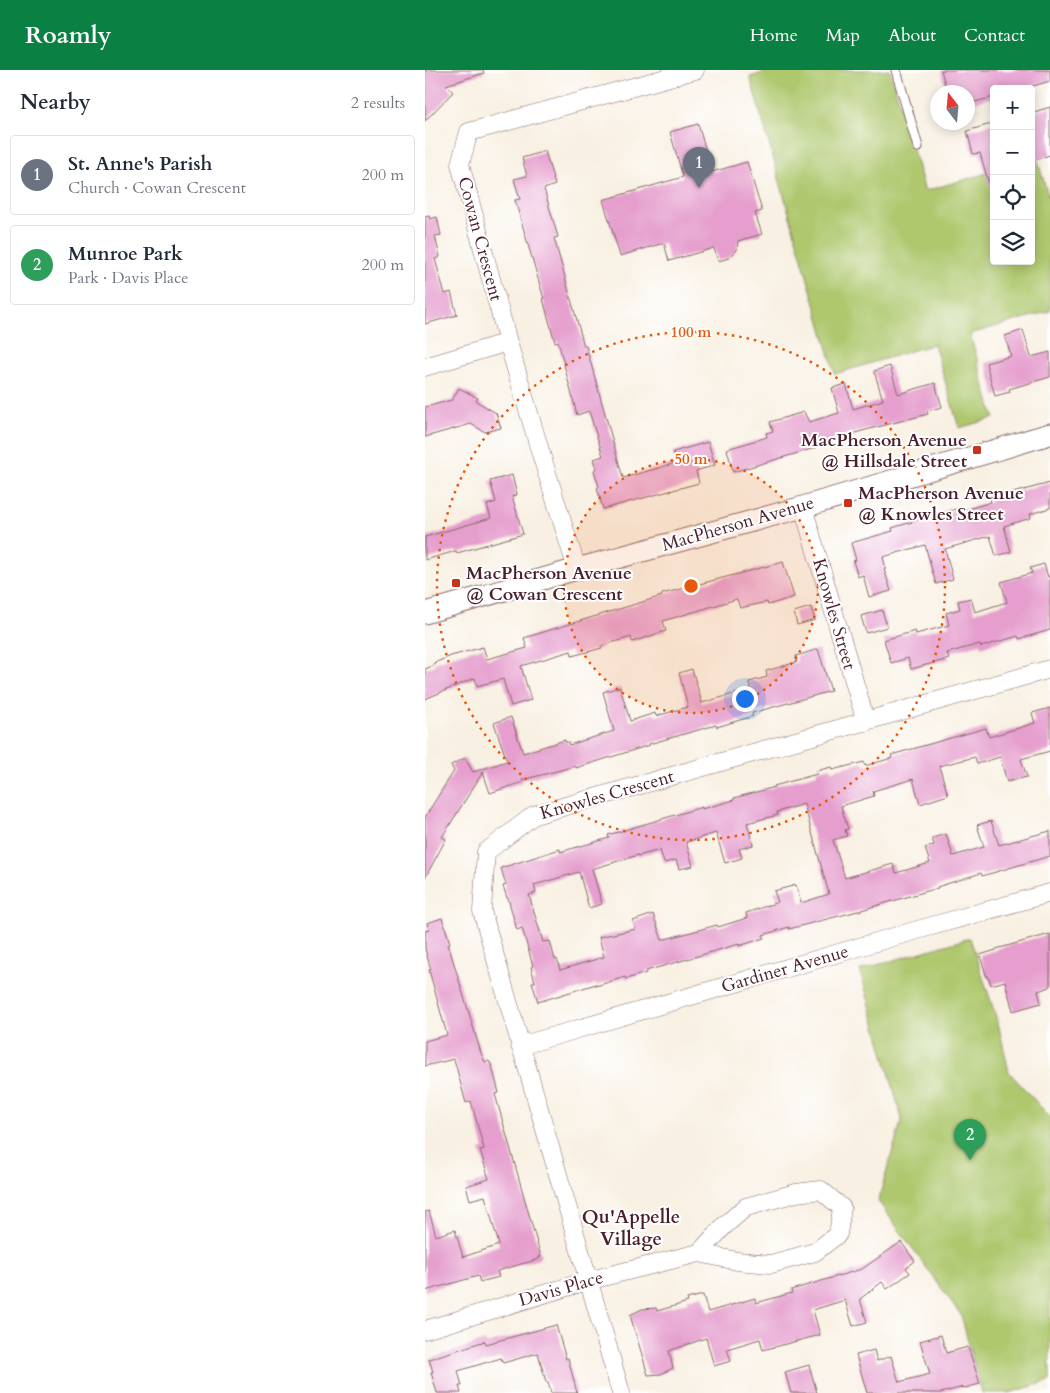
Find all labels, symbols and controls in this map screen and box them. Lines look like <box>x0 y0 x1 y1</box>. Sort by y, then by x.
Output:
text: Roamly <box>25 19 111 52</box>
text: Home <box>750 23 798 48</box>
text: Map <box>826 23 860 48</box>
text: About <box>888 23 936 48</box>
text: Contact <box>964 23 1025 48</box>
north arrow <box>930 85 975 130</box>
map controls <box>990 85 1035 265</box>
button: + <box>990 85 1035 130</box>
text: Nearby <box>20 88 91 117</box>
text: 2 results <box>351 92 405 114</box>
button: − <box>990 130 1035 175</box>
pin: 1 <box>683 147 715 188</box>
text: St. Anne's Parish <box>68 151 212 177</box>
text: 1 <box>33 164 41 186</box>
text: 200 m <box>362 164 404 186</box>
street label: Cowan Crescent <box>451 174 509 304</box>
button: locate <box>990 175 1035 220</box>
text: Church · Cowan Crescent <box>68 177 246 199</box>
button: layers <box>990 220 1035 265</box>
text: Munroe Park <box>68 241 183 267</box>
text: 2 <box>33 254 41 276</box>
text: 200 m <box>362 254 404 276</box>
text: Park · Davis Place <box>68 267 189 289</box>
text: 100 m <box>671 322 712 342</box>
place label: MacPherson Avenue @ Hillsdale Street <box>801 428 968 474</box>
marker: MacPherson Avenue @ Hillsdale Street <box>971 444 983 456</box>
text: 50 m <box>674 449 708 469</box>
place label: MacPherson Avenue @ Knowles Street <box>858 481 1024 527</box>
street label: MacPherson Avenue <box>659 490 817 558</box>
marker: MacPherson Avenue @ Knowles Street <box>842 497 854 509</box>
street label: Knowles Street <box>806 555 862 673</box>
place label: MacPherson Avenue @ Cowan Crescent <box>466 561 632 607</box>
marker: MacPherson Avenue @ Cowan Crescent <box>450 577 462 589</box>
centre of rings <box>682 577 700 595</box>
your location <box>732 686 758 712</box>
street label: Knowles Crescent <box>537 764 677 826</box>
street label: Gardiner Avenue <box>718 939 852 999</box>
pin: 2 <box>954 1119 986 1160</box>
district label: Qu'Appelle Village <box>582 1204 680 1252</box>
street label: Davis Place <box>516 1265 606 1313</box>

